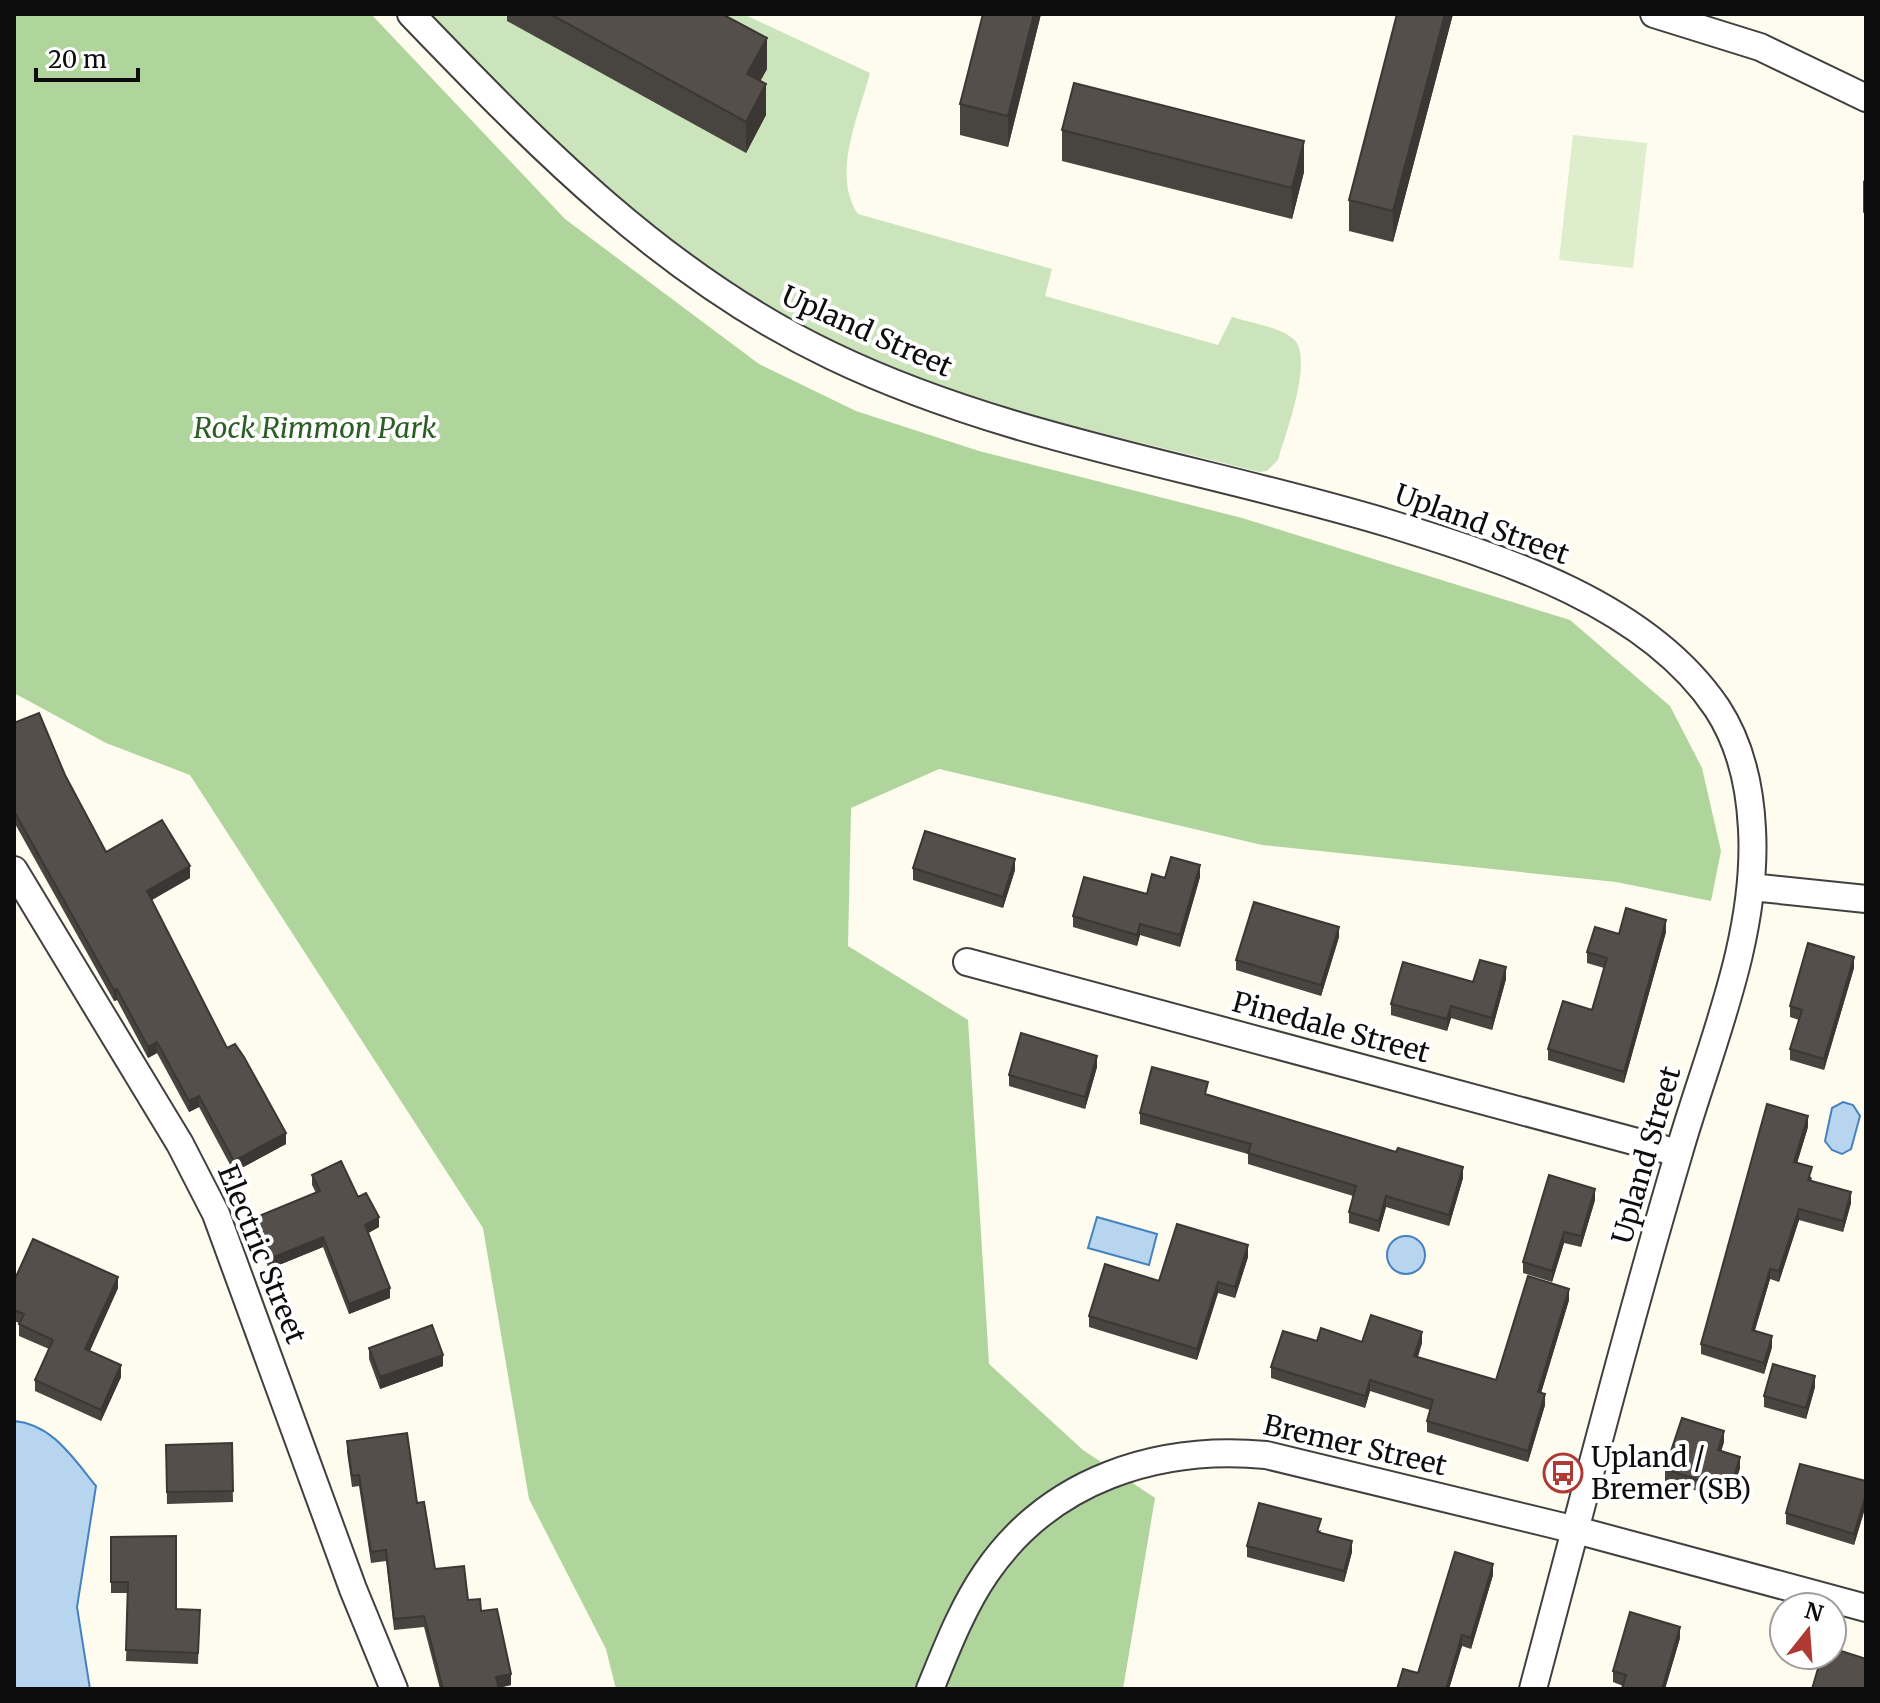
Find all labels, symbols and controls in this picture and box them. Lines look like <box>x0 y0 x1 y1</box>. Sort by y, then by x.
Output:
scale bar <box>36 32 138 82</box>
text: 20 m <box>48 44 107 75</box>
street label: Upland Street <box>776 277 958 385</box>
park label: Rock Rimmon Park <box>193 410 437 446</box>
street label: Upland Street <box>1390 476 1574 572</box>
street label: Pinedale Street <box>1228 983 1434 1071</box>
street label: Upland Street <box>1603 1062 1689 1248</box>
street label: Electric Street <box>210 1159 314 1349</box>
street label: Bremer Street <box>1260 1406 1450 1484</box>
place label: Upland / Bremer (SB) <box>1591 1439 1751 1507</box>
bus stop icon: Upland / Bremer (SB) <box>1542 1452 1584 1494</box>
north arrow <box>1768 1591 1848 1671</box>
text: N <box>1801 1596 1827 1628</box>

